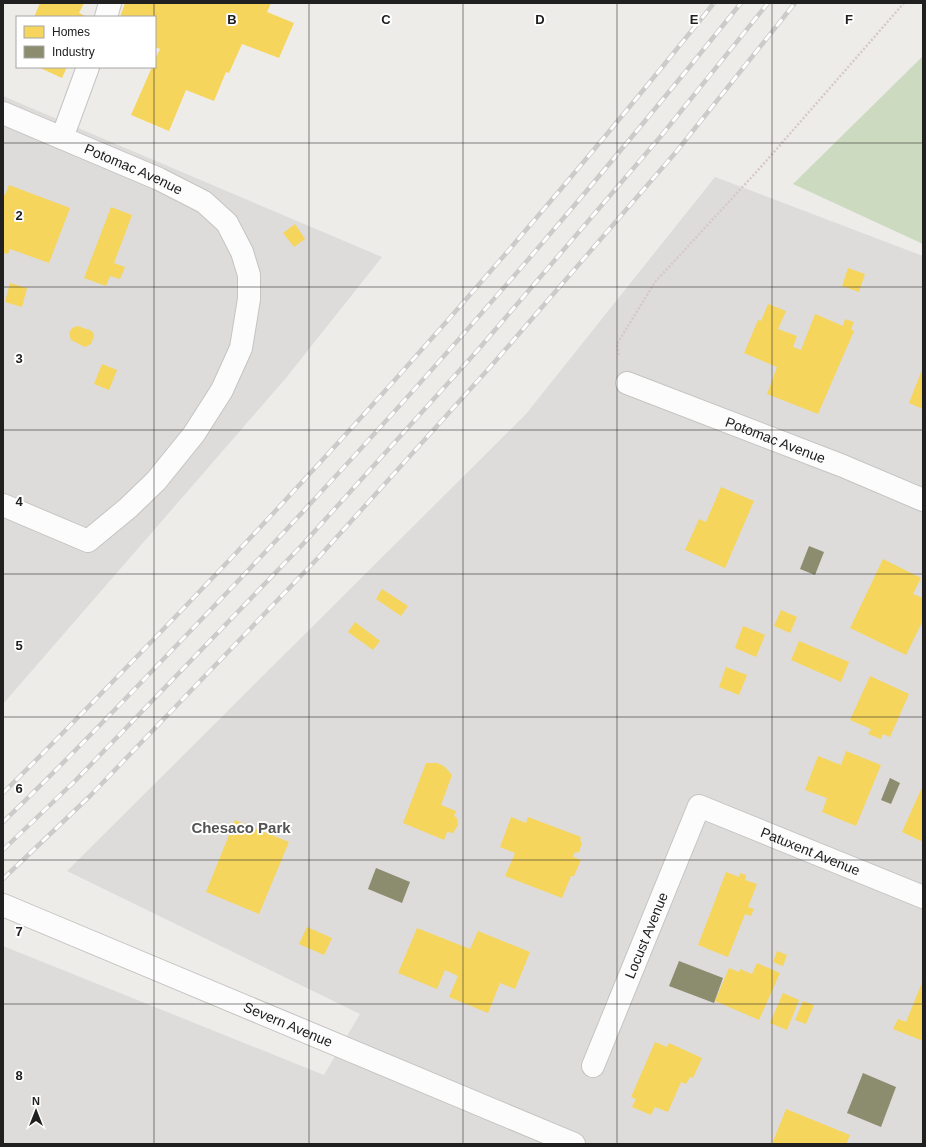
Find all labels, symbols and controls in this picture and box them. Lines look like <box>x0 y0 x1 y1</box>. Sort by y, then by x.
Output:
text: B <box>227 12 237 27</box>
text: C <box>381 12 391 27</box>
text: D <box>535 12 545 27</box>
text: E <box>690 12 699 27</box>
text: F <box>845 12 853 27</box>
legend <box>16 16 156 68</box>
text: Homes <box>52 25 90 39</box>
text: Industry <box>52 45 95 59</box>
street label: Potomac Avenue <box>82 140 185 198</box>
text: 2 <box>15 208 23 223</box>
text: 3 <box>15 351 23 366</box>
street label: Potomac Avenue <box>723 414 828 467</box>
text: 4 <box>15 494 23 509</box>
text: 5 <box>15 638 23 653</box>
text: 6 <box>15 781 23 796</box>
district label: Chesaco Park <box>191 819 291 836</box>
street label: Patuxent Avenue <box>758 824 863 879</box>
street label: Locust Avenue <box>622 890 671 981</box>
text: 7 <box>15 924 23 939</box>
street label: Severn Avenue <box>241 999 335 1050</box>
text: 8 <box>15 1068 23 1083</box>
north arrow <box>16 1091 56 1131</box>
text: N <box>32 1095 40 1107</box>

